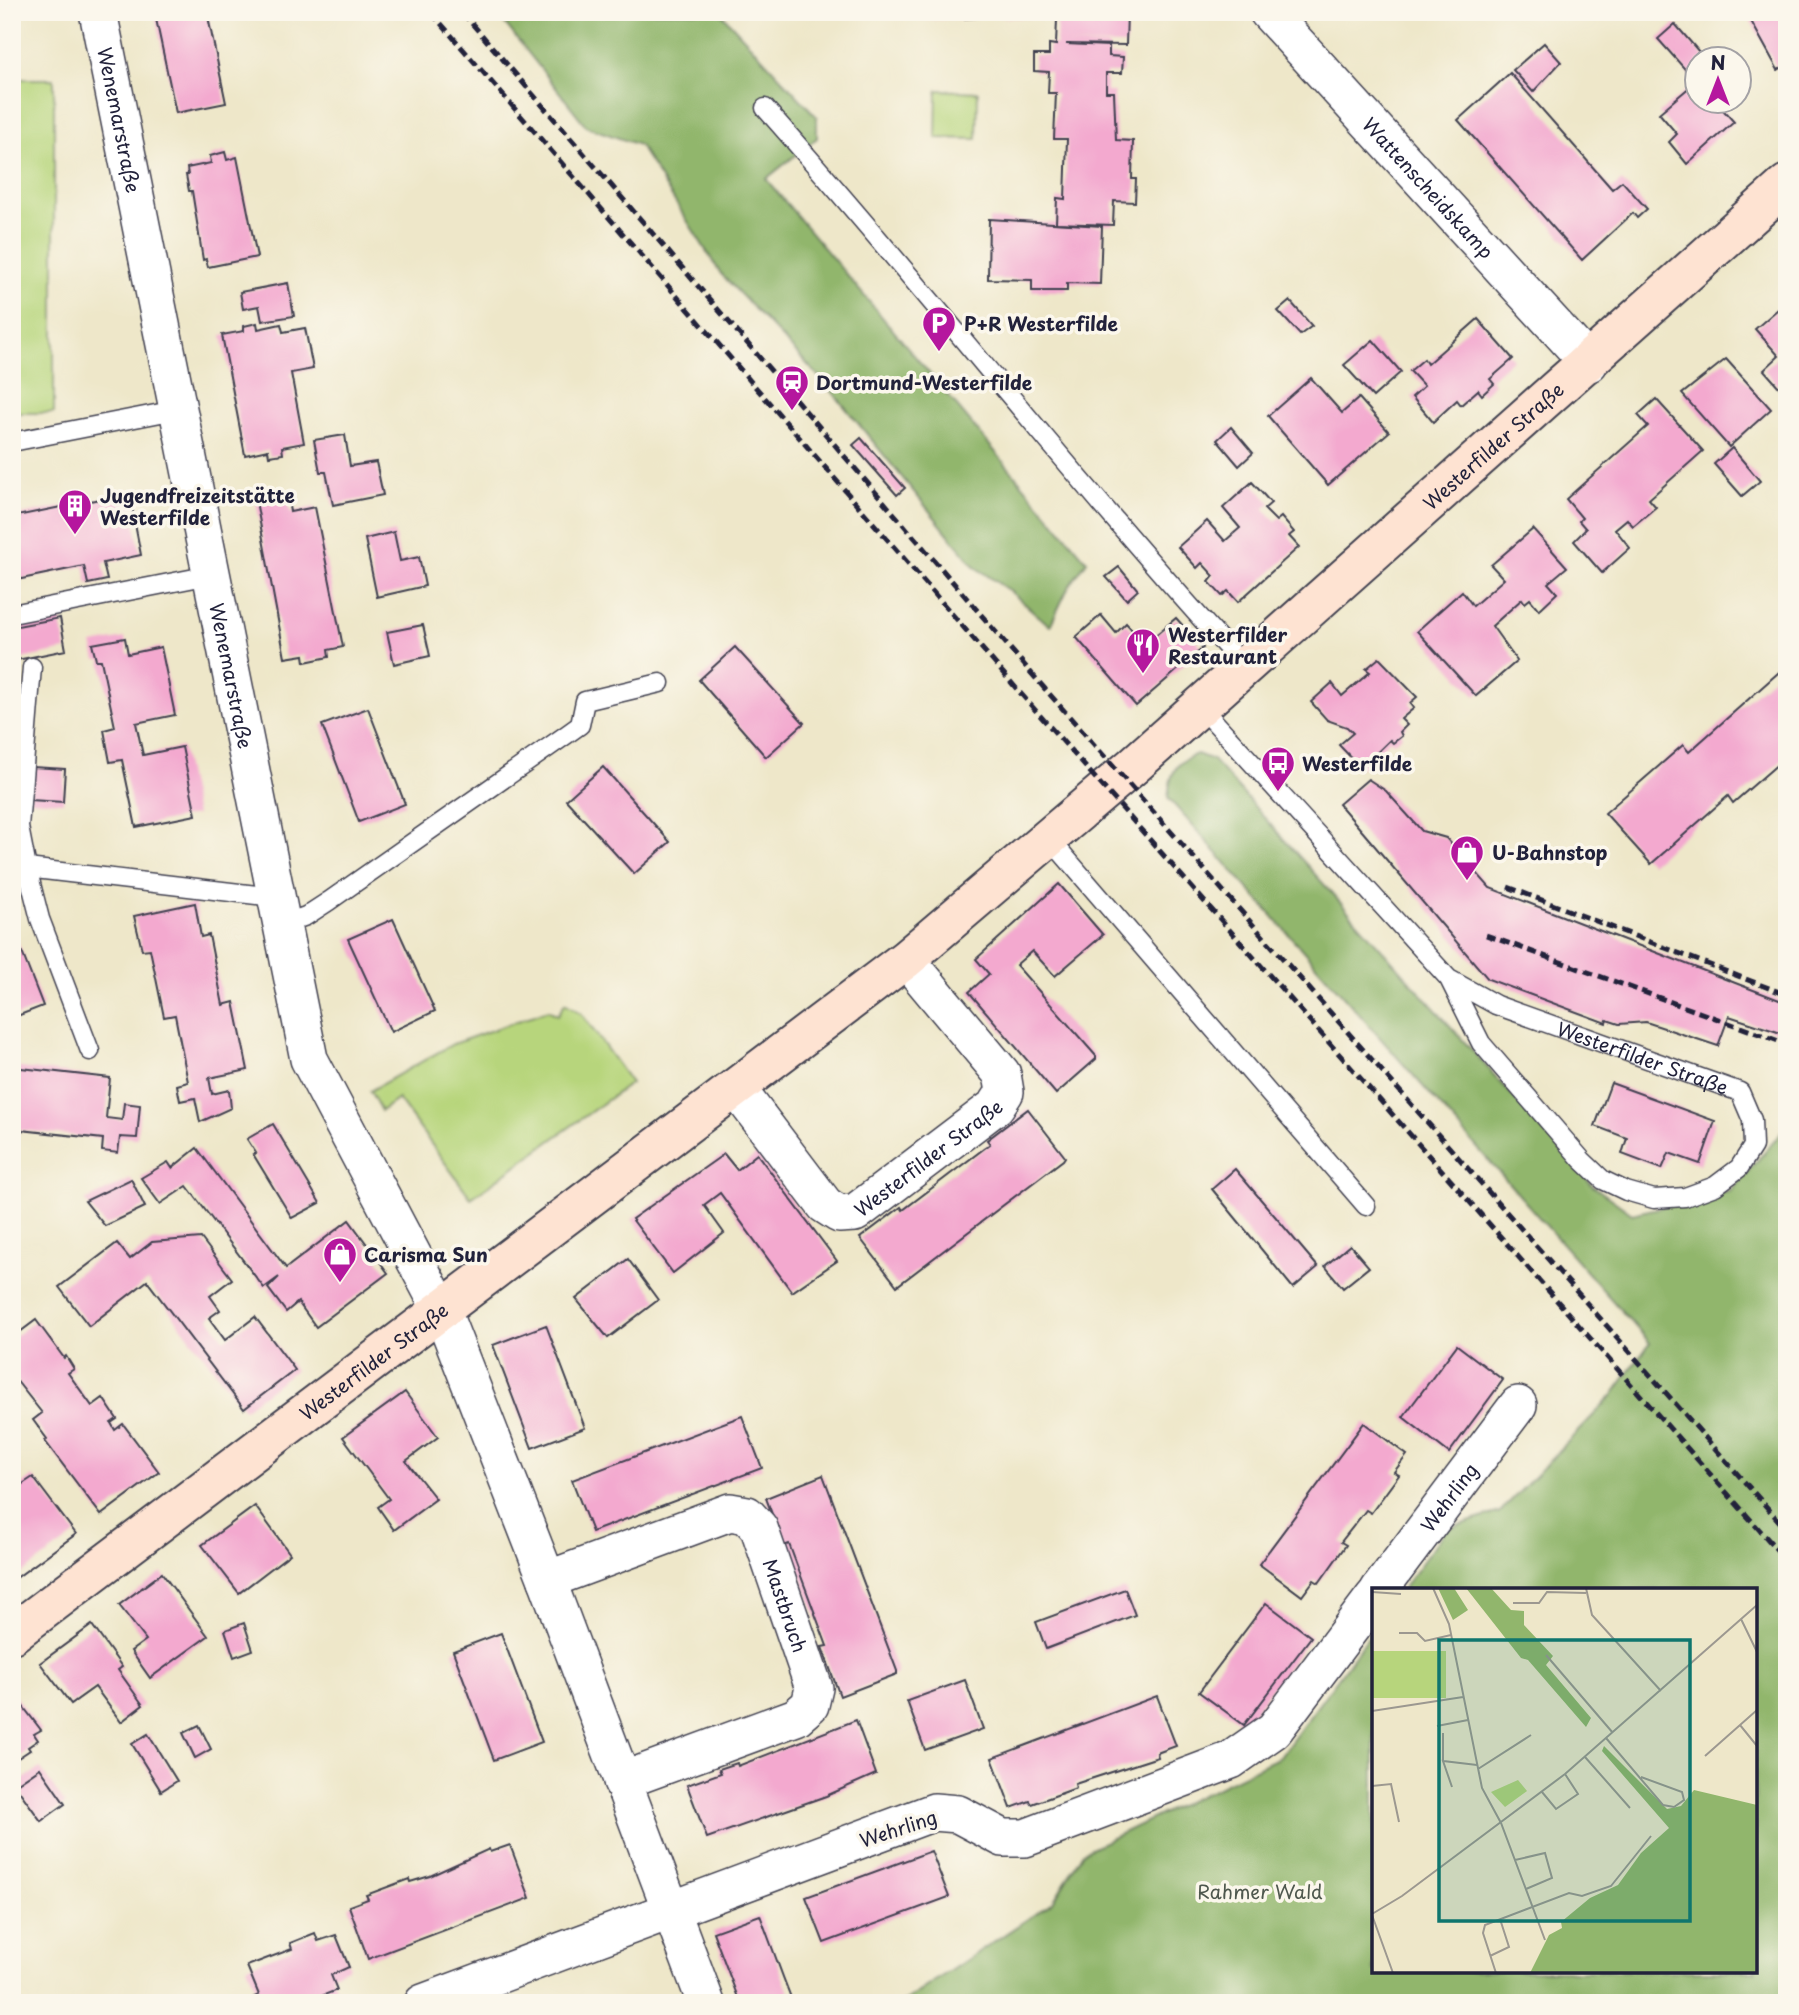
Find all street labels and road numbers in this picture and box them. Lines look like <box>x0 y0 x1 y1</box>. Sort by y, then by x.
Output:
street label: Wenemarstraße <box>91 45 148 195</box>
street label: Wattenscheidskamp <box>1357 111 1501 265</box>
street label: Westerfilder Straße <box>1416 375 1569 516</box>
street label: Wenemarstraße <box>203 601 260 751</box>
street label: Westerfilder Straße <box>1553 1014 1732 1101</box>
street label: Westerfilder Straße <box>848 1092 1008 1223</box>
street label: Westerfilder Straße <box>293 1296 454 1426</box>
street label: Wehrling <box>1413 1457 1484 1538</box>
street label: Mastbruch <box>757 1555 815 1656</box>
street label: Wehrling <box>856 1802 940 1854</box>

